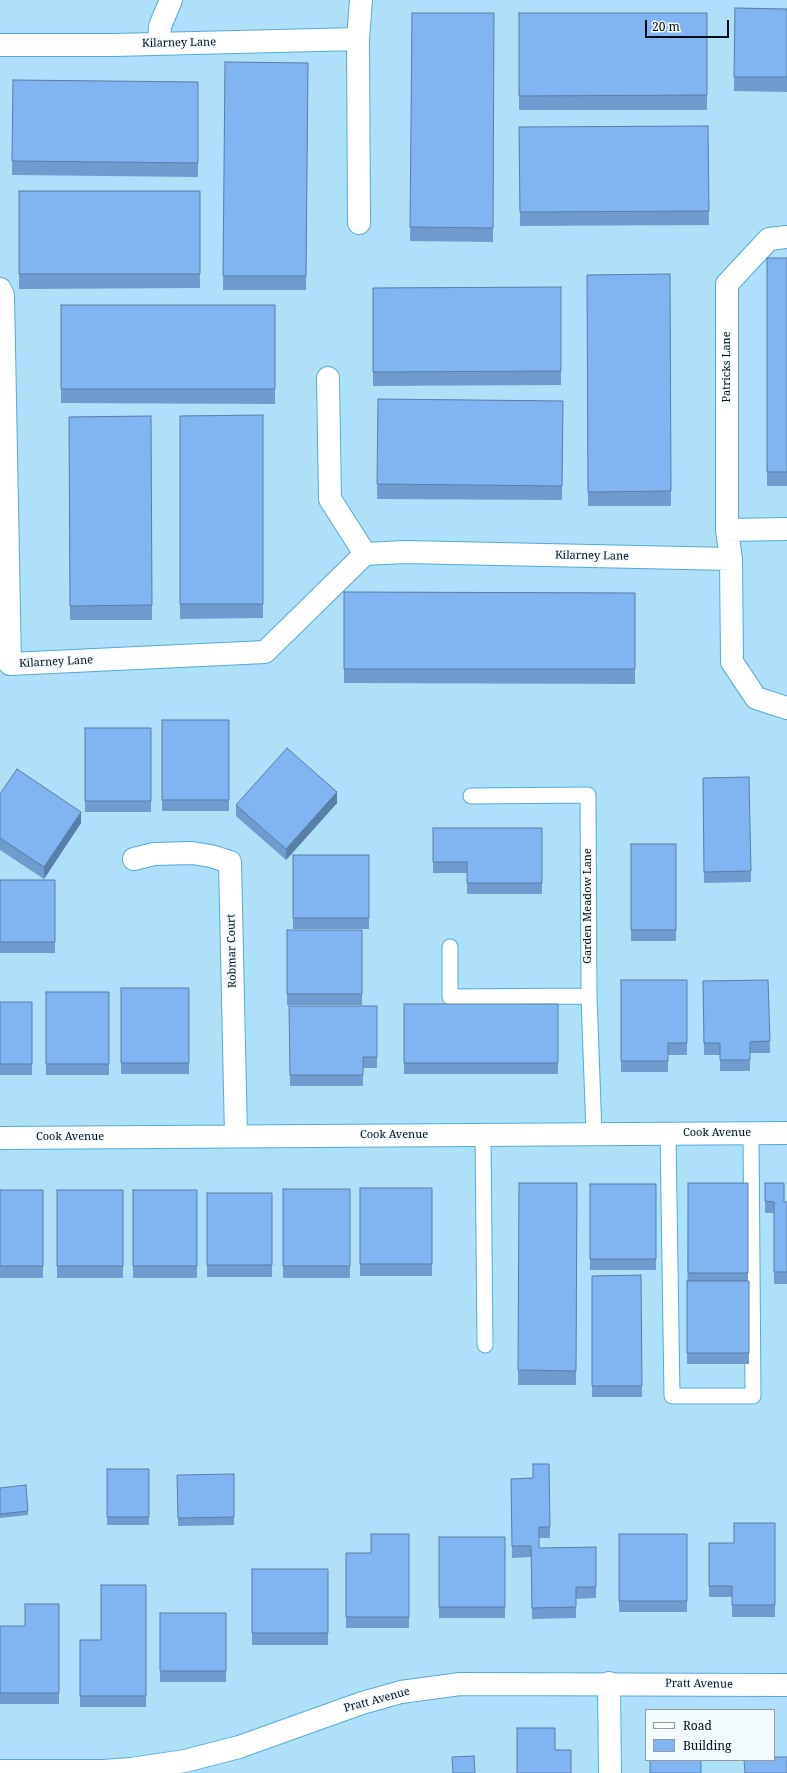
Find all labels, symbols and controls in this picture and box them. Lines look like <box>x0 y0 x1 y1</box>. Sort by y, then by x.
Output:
scale bar <box>647 12 731 38</box>
text: 20 m <box>652 18 680 35</box>
street label: Kilarney Lane <box>142 36 216 50</box>
street label: Patricks Lane <box>720 331 734 403</box>
street label: Kilarney Lane <box>555 549 629 563</box>
street label: Kilarney Lane <box>19 653 93 671</box>
street label: Garden Meadow Lane <box>581 848 595 964</box>
street label: Robmar Court <box>225 914 239 988</box>
street label: Cook Avenue <box>683 1126 751 1140</box>
street label: Cook Avenue <box>360 1128 428 1142</box>
street label: Cook Avenue <box>36 1130 104 1144</box>
street label: Pratt Avenue <box>665 1677 733 1691</box>
street label: Pratt Avenue <box>343 1685 411 1715</box>
legend <box>645 1709 775 1761</box>
text: Road <box>683 1717 712 1734</box>
text: Building <box>683 1737 731 1754</box>

